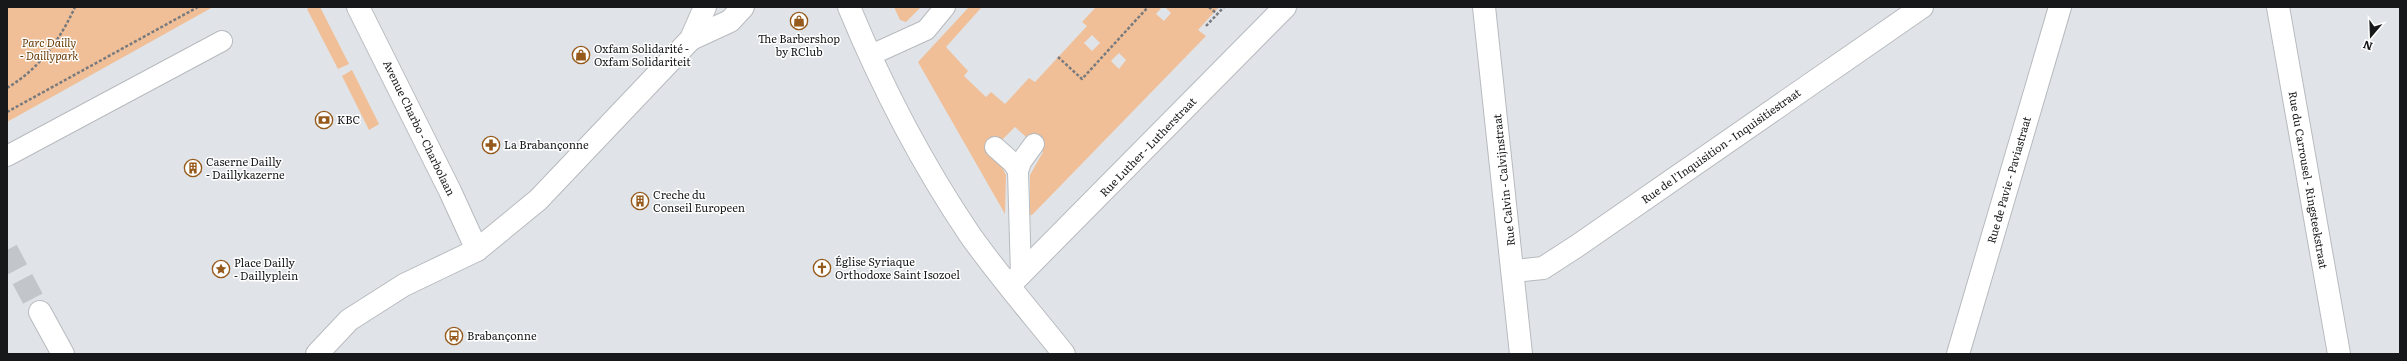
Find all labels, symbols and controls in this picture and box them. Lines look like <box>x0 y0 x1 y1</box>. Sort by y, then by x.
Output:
shop icon: The Barbershop by RClub <box>789 11 809 31</box>
north arrow <box>2351 16 2391 56</box>
place label: The Barbershop by RClub <box>758 30 840 59</box>
park label: Parc Dailly - Daillypark <box>20 34 78 63</box>
text: N <box>2360 37 2374 55</box>
place label: Oxfam Solidarité - Oxfam Solidariteit <box>594 40 691 69</box>
shop icon: Oxfam Solidarité - Oxfam Solidariteit <box>571 45 591 65</box>
street label: Avenue Charbo - Charbolaan <box>380 57 460 198</box>
street label: Rue de l'Inquisition - Inquisitiestraat <box>1637 83 1804 207</box>
street label: Rue du Carrousel - Ringsteekstraat <box>2285 90 2333 270</box>
street label: Rue Luther - Lutherstraat <box>1095 93 1200 200</box>
bank icon: KBC <box>314 110 334 130</box>
place label: KBC <box>337 111 361 127</box>
street label: Rue Calvin - Calvijnstraat <box>1488 113 1518 247</box>
street label: Rue de Pavie - Paviastraat <box>1982 114 2034 245</box>
pharmacy icon: La Brabançonne <box>481 135 501 155</box>
place label: La Brabançonne <box>504 136 589 152</box>
place label: Caserne Dailly - Daillykazerne <box>206 153 285 182</box>
building icon: Caserne Dailly - Daillykazerne <box>183 158 203 178</box>
place label: Creche du Conseil Europeen <box>653 186 745 215</box>
building icon: Creche du Conseil Europeen <box>630 191 650 211</box>
place label: Église Syriaque Orthodoxe Saint Isozoel <box>835 253 960 282</box>
place label: Place Dailly - Daillyplein <box>234 254 298 283</box>
church icon: Église Syriaque Orthodoxe Saint Isozoel <box>812 258 832 278</box>
place icon: Place Dailly - Daillyplein <box>211 259 231 279</box>
bus stop icon: Brabançonne <box>444 326 464 346</box>
place label: Brabançonne <box>467 327 537 343</box>

